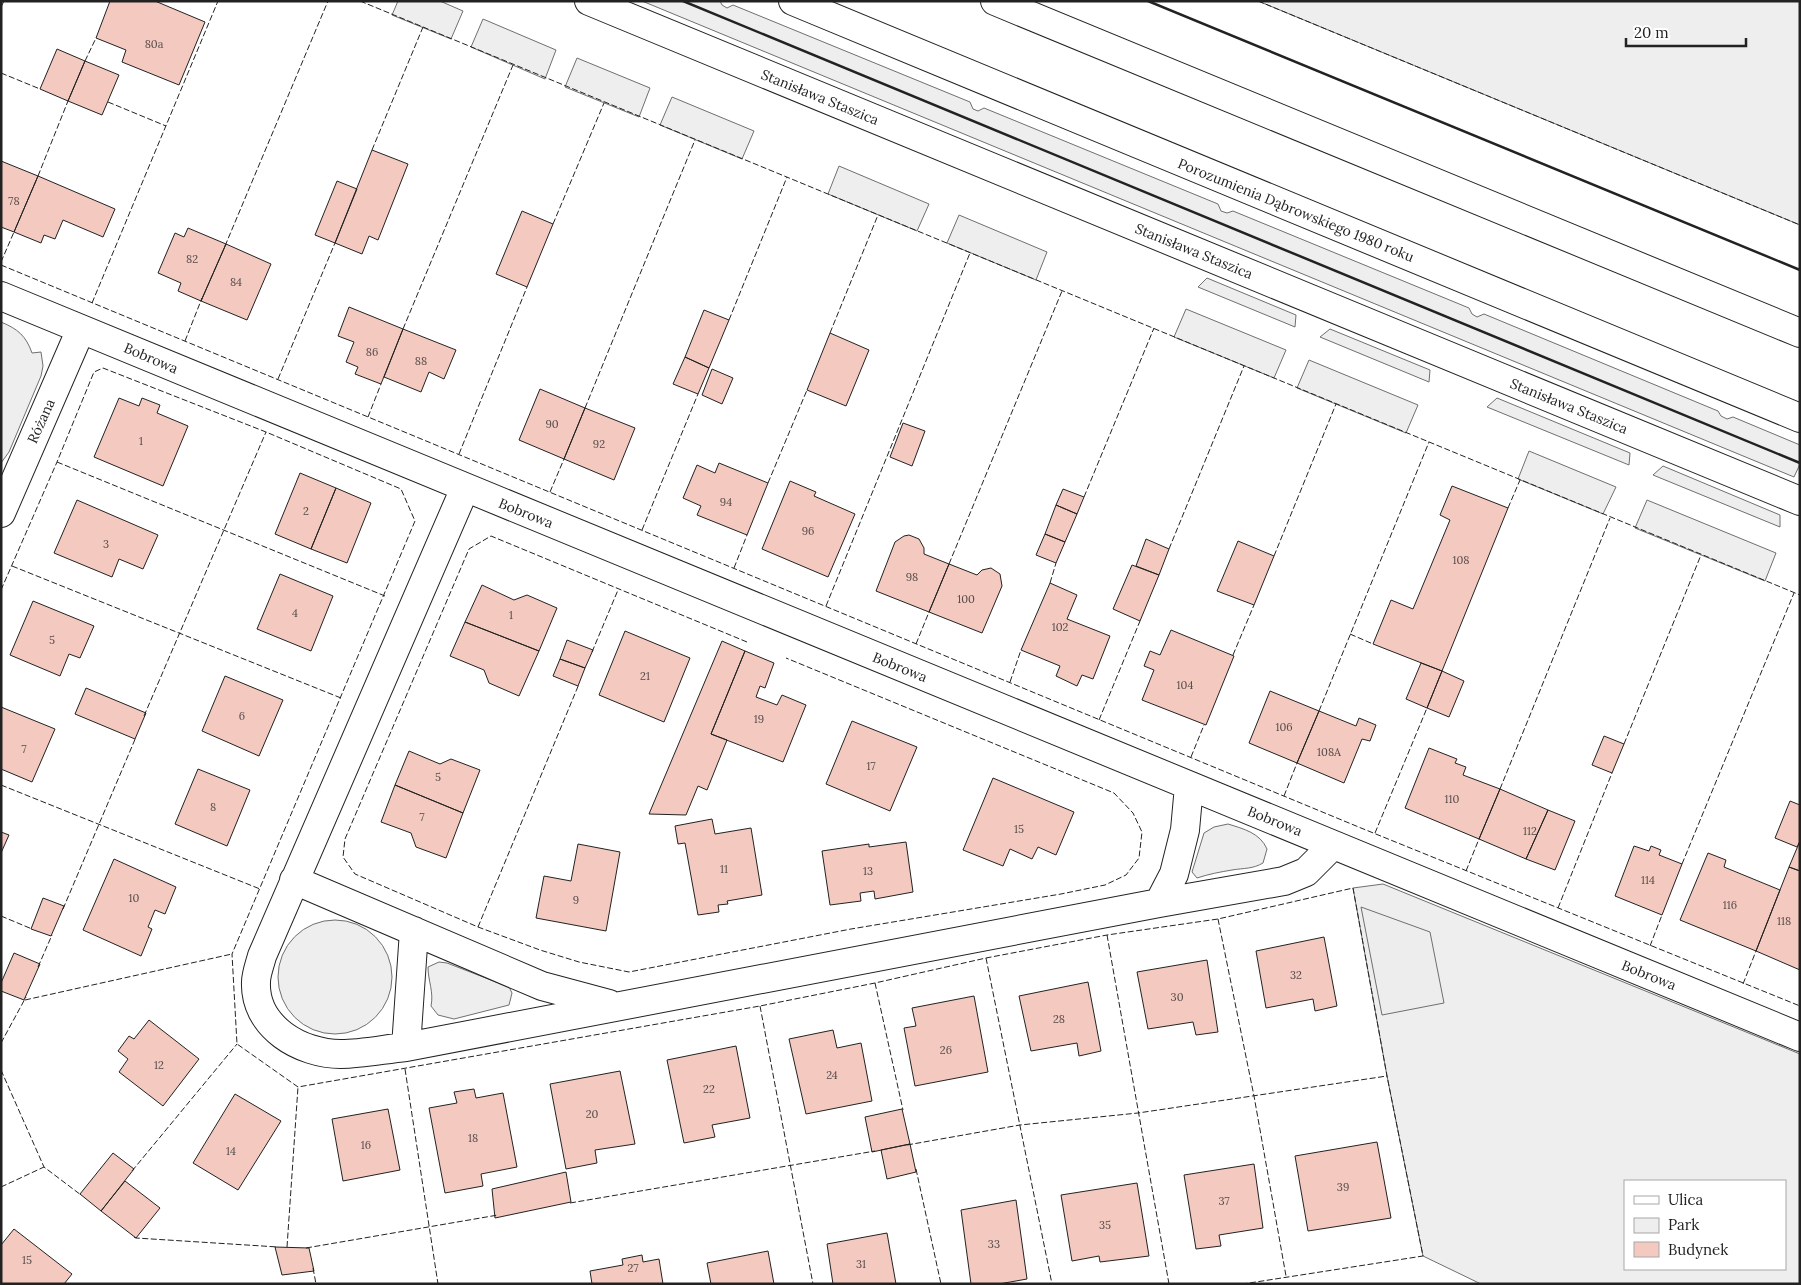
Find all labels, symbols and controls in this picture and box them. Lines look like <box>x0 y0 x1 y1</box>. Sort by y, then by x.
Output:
scale bar <box>1626 15 1746 47</box>
text: 20 m <box>1634 23 1669 42</box>
house number: 80a <box>145 37 164 51</box>
street label: Stanisława Staszica <box>758 65 882 129</box>
street label: Porozumienia Dąbrowskiego 1980 roku <box>1175 154 1417 266</box>
house number: 78 <box>8 194 20 208</box>
street label: Stanisława Staszica <box>1132 219 1256 283</box>
house number: 82 <box>186 252 198 266</box>
house number: 84 <box>230 275 242 289</box>
street label: Bobrowa <box>121 339 181 377</box>
house number: 86 <box>366 345 378 359</box>
house number: 88 <box>415 354 427 368</box>
street label: Stanisława Staszica <box>1507 374 1631 438</box>
street label: Różana <box>23 396 59 446</box>
house number: 90 <box>545 417 559 431</box>
house number: 1 <box>139 434 143 448</box>
house number: 92 <box>593 437 605 451</box>
street label: Bobrowa <box>496 494 556 532</box>
house number: 94 <box>720 495 732 509</box>
house number: 2 <box>303 504 309 518</box>
house number: 96 <box>802 524 814 538</box>
house number: 3 <box>103 537 109 551</box>
house number: 108 <box>1452 553 1470 567</box>
house number: 98 <box>906 570 918 584</box>
house number: 100 <box>957 592 975 606</box>
house number: 4 <box>292 606 298 620</box>
house number: 1 <box>509 608 513 622</box>
house number: 102 <box>1052 620 1068 634</box>
house number: 5 <box>49 633 55 647</box>
street label: Bobrowa <box>870 648 930 686</box>
house number: 21 <box>640 669 650 683</box>
house number: 104 <box>1177 678 1193 692</box>
house number: 6 <box>239 709 245 723</box>
house number: 19 <box>754 712 764 726</box>
house number: 106 <box>1275 720 1293 734</box>
house number: 7 <box>21 742 27 756</box>
house number: 108A <box>1317 745 1342 759</box>
house number: 17 <box>866 759 876 773</box>
house number: 5 <box>435 770 441 784</box>
house number: 110 <box>1445 792 1460 806</box>
house number: 8 <box>210 800 216 814</box>
street label: Bobrowa <box>1245 802 1305 840</box>
house number: 7 <box>419 810 425 824</box>
house number: 15 <box>1014 822 1024 836</box>
house number: 112 <box>1523 824 1537 838</box>
house number: 11 <box>720 862 728 876</box>
house number: 13 <box>863 864 873 878</box>
house number: 114 <box>1641 873 1655 887</box>
house number: 10 <box>129 891 140 905</box>
house number: 9 <box>573 893 579 907</box>
house number: 116 <box>1723 898 1737 912</box>
house number: 118 <box>1777 914 1791 928</box>
street label: Bobrowa <box>1619 956 1679 994</box>
house number: 32 <box>1290 968 1302 982</box>
house number: 30 <box>1171 990 1184 1004</box>
house number: 28 <box>1053 1012 1065 1026</box>
house number: 26 <box>940 1043 952 1057</box>
house number: 12 <box>154 1058 164 1072</box>
house number: 24 <box>826 1068 838 1082</box>
house number: 22 <box>703 1082 715 1096</box>
house number: 20 <box>586 1107 599 1121</box>
house number: 18 <box>468 1131 478 1145</box>
house number: 16 <box>361 1138 371 1152</box>
house number: 14 <box>226 1144 236 1158</box>
house number: 39 <box>1337 1180 1349 1194</box>
legend <box>1624 1180 1786 1270</box>
text: Ulica <box>1668 1190 1704 1209</box>
house number: 37 <box>1219 1194 1229 1208</box>
text: Park <box>1668 1215 1699 1234</box>
house number: 35 <box>1099 1218 1111 1232</box>
house number: 33 <box>988 1237 1000 1251</box>
text: Budynek <box>1668 1240 1728 1259</box>
house number: 15 <box>22 1253 32 1267</box>
house number: 31 <box>856 1257 866 1271</box>
house number: 27 <box>628 1261 638 1275</box>

